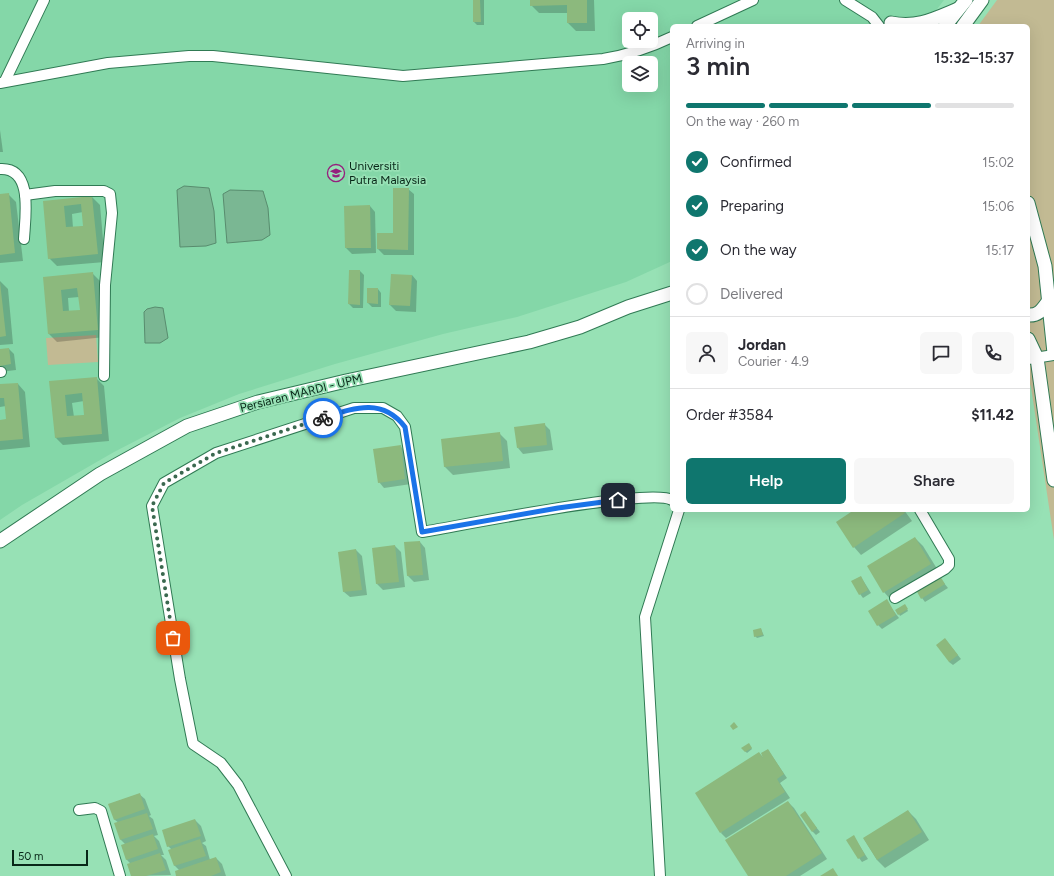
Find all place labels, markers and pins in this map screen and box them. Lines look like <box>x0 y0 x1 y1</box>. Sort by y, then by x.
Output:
place label: Universiti Putra Malaysia <box>349 159 426 187</box>
school or university icon: Universiti Putra Malaysia <box>326 163 346 183</box>
pin <box>601 483 635 517</box>
pin <box>156 621 190 655</box>

